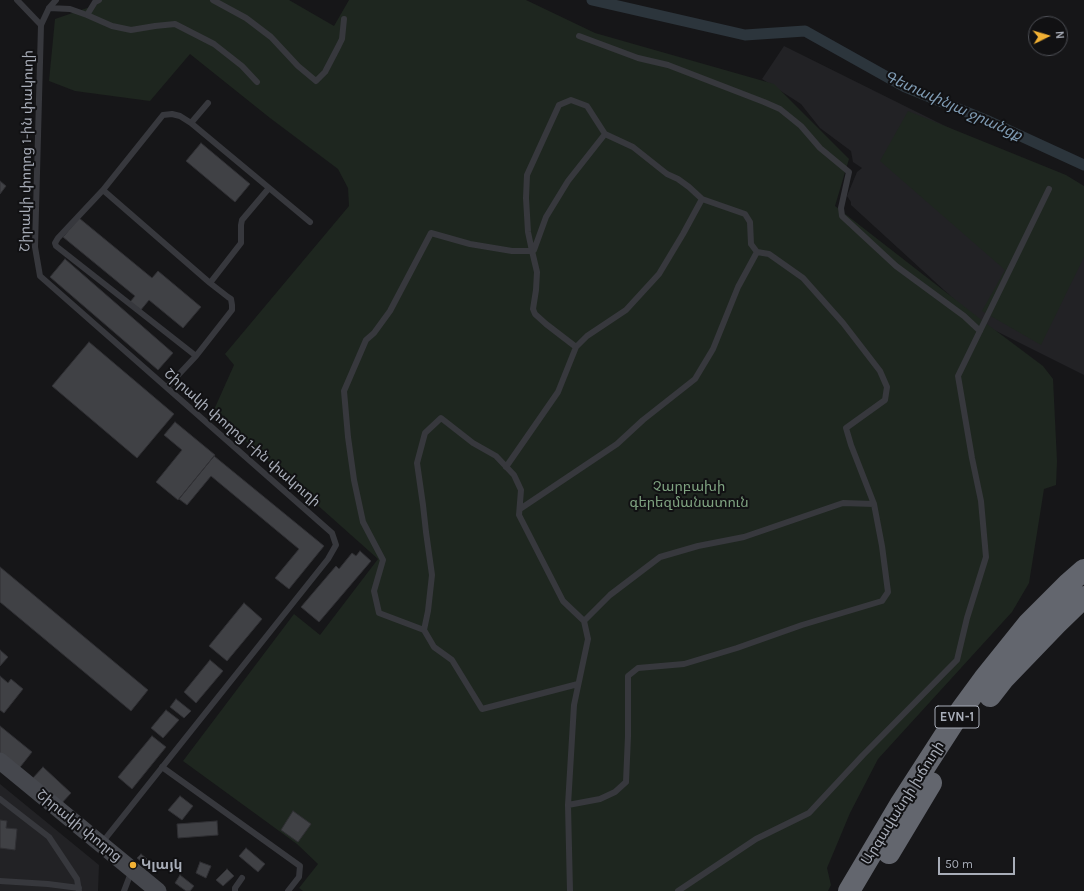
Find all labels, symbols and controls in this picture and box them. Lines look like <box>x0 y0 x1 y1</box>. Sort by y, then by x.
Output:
north arrow <box>1028 16 1068 56</box>
text: N <box>1053 30 1066 39</box>
street label: Շիրակի փողոց 1-ին փակուղի <box>17 50 37 252</box>
water label: Գետափնյա ջրանցք <box>881 67 1025 145</box>
street label: Շիրակի փողոց 1-ին փակուղի <box>160 365 324 511</box>
park label: Չարբախի գերեզմանատուն <box>629 479 749 512</box>
road number: EVN-1 <box>935 706 979 728</box>
street label: Արգավանդի խճուղի <box>858 738 948 868</box>
street label: Շիրակի փողոց <box>33 786 125 866</box>
scale bar <box>940 849 1017 875</box>
place label: Կլայկ <box>141 857 183 873</box>
text: 50 m <box>945 857 973 871</box>
marker: Կլայկ <box>128 860 138 870</box>

